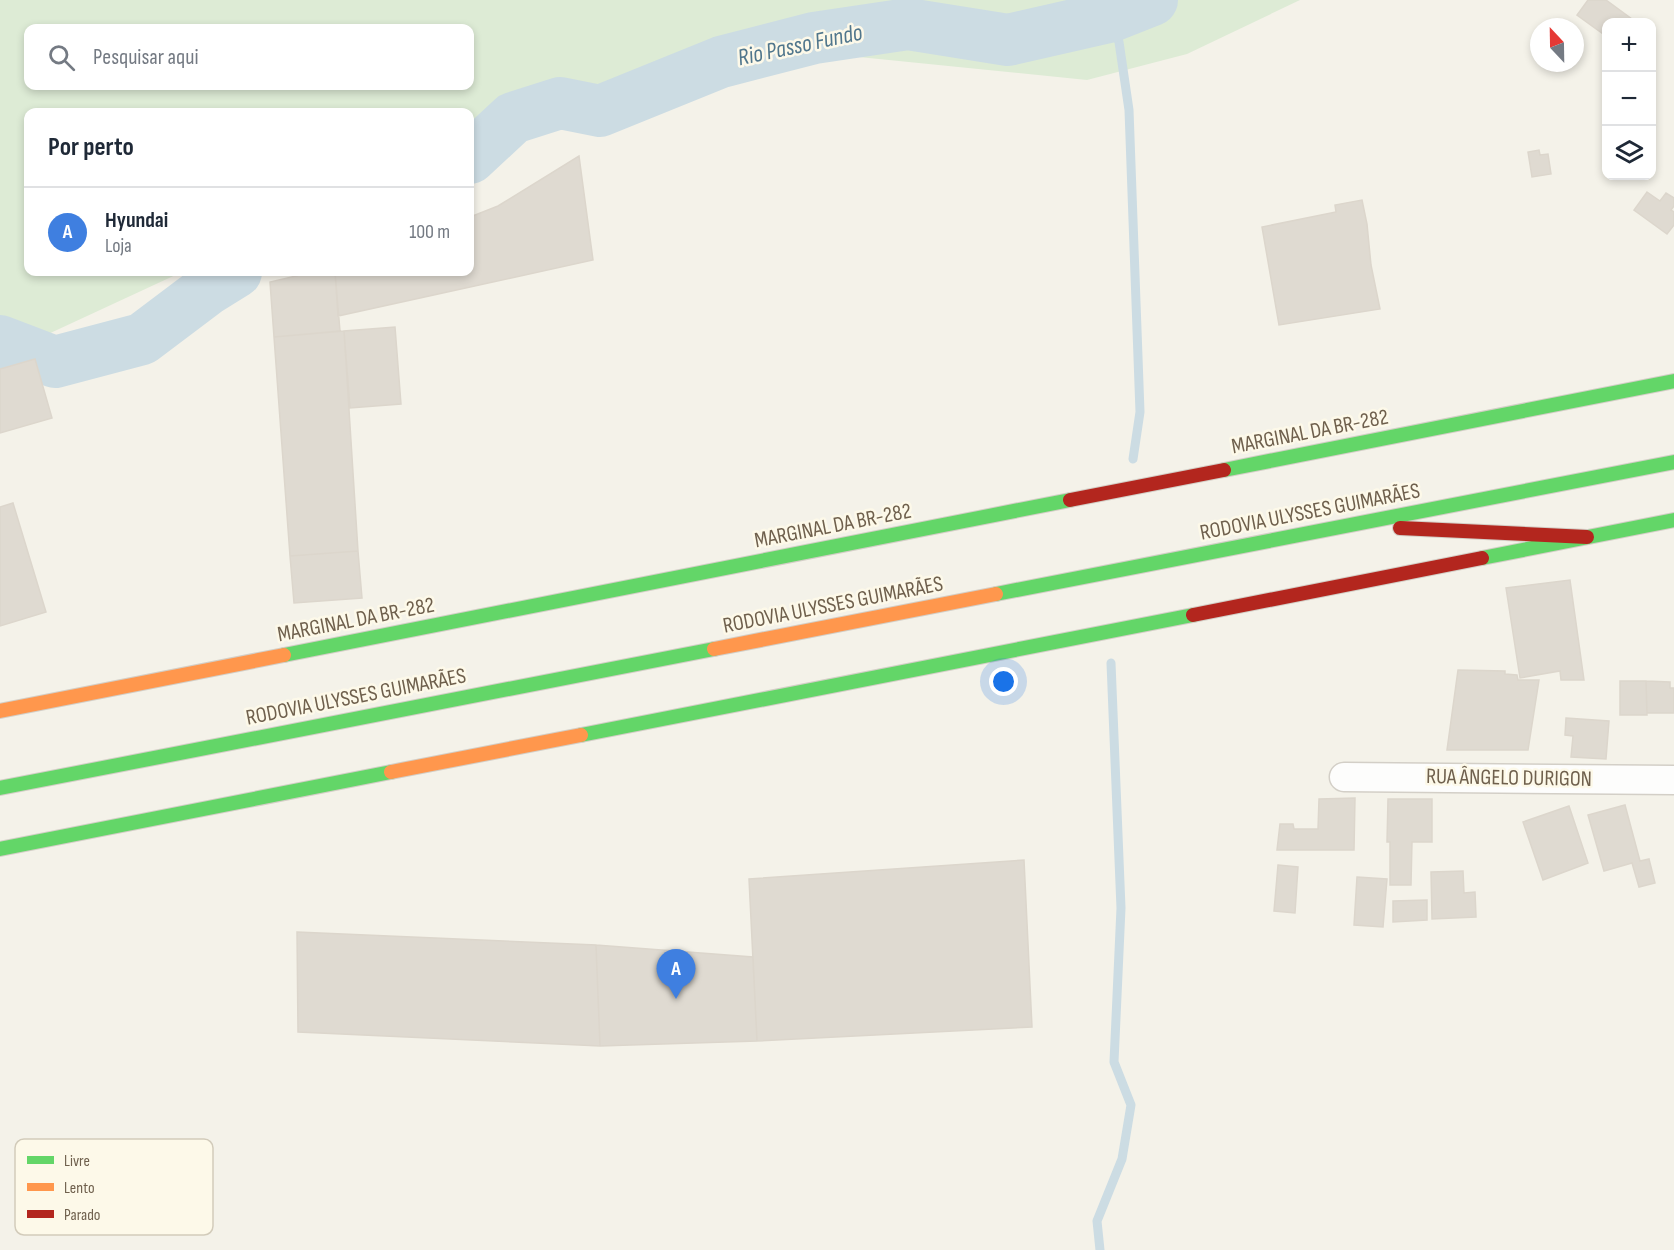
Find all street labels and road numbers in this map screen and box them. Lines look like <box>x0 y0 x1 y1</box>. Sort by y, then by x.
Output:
street label: MARGINAL DA BR-282 <box>1229 404 1391 460</box>
street label: RODOVIA ULYSSES GUIMARÃES <box>1198 477 1422 547</box>
street label: MARGINAL DA BR-282 <box>752 498 914 554</box>
street label: RODOVIA ULYSSES GUIMARÃES <box>721 570 945 640</box>
street label: MARGINAL DA BR-282 <box>275 592 437 648</box>
street label: RODOVIA ULYSSES GUIMARÃES <box>244 662 468 732</box>
street label: RUA ÂNGELO DURIGON <box>1426 763 1592 793</box>

